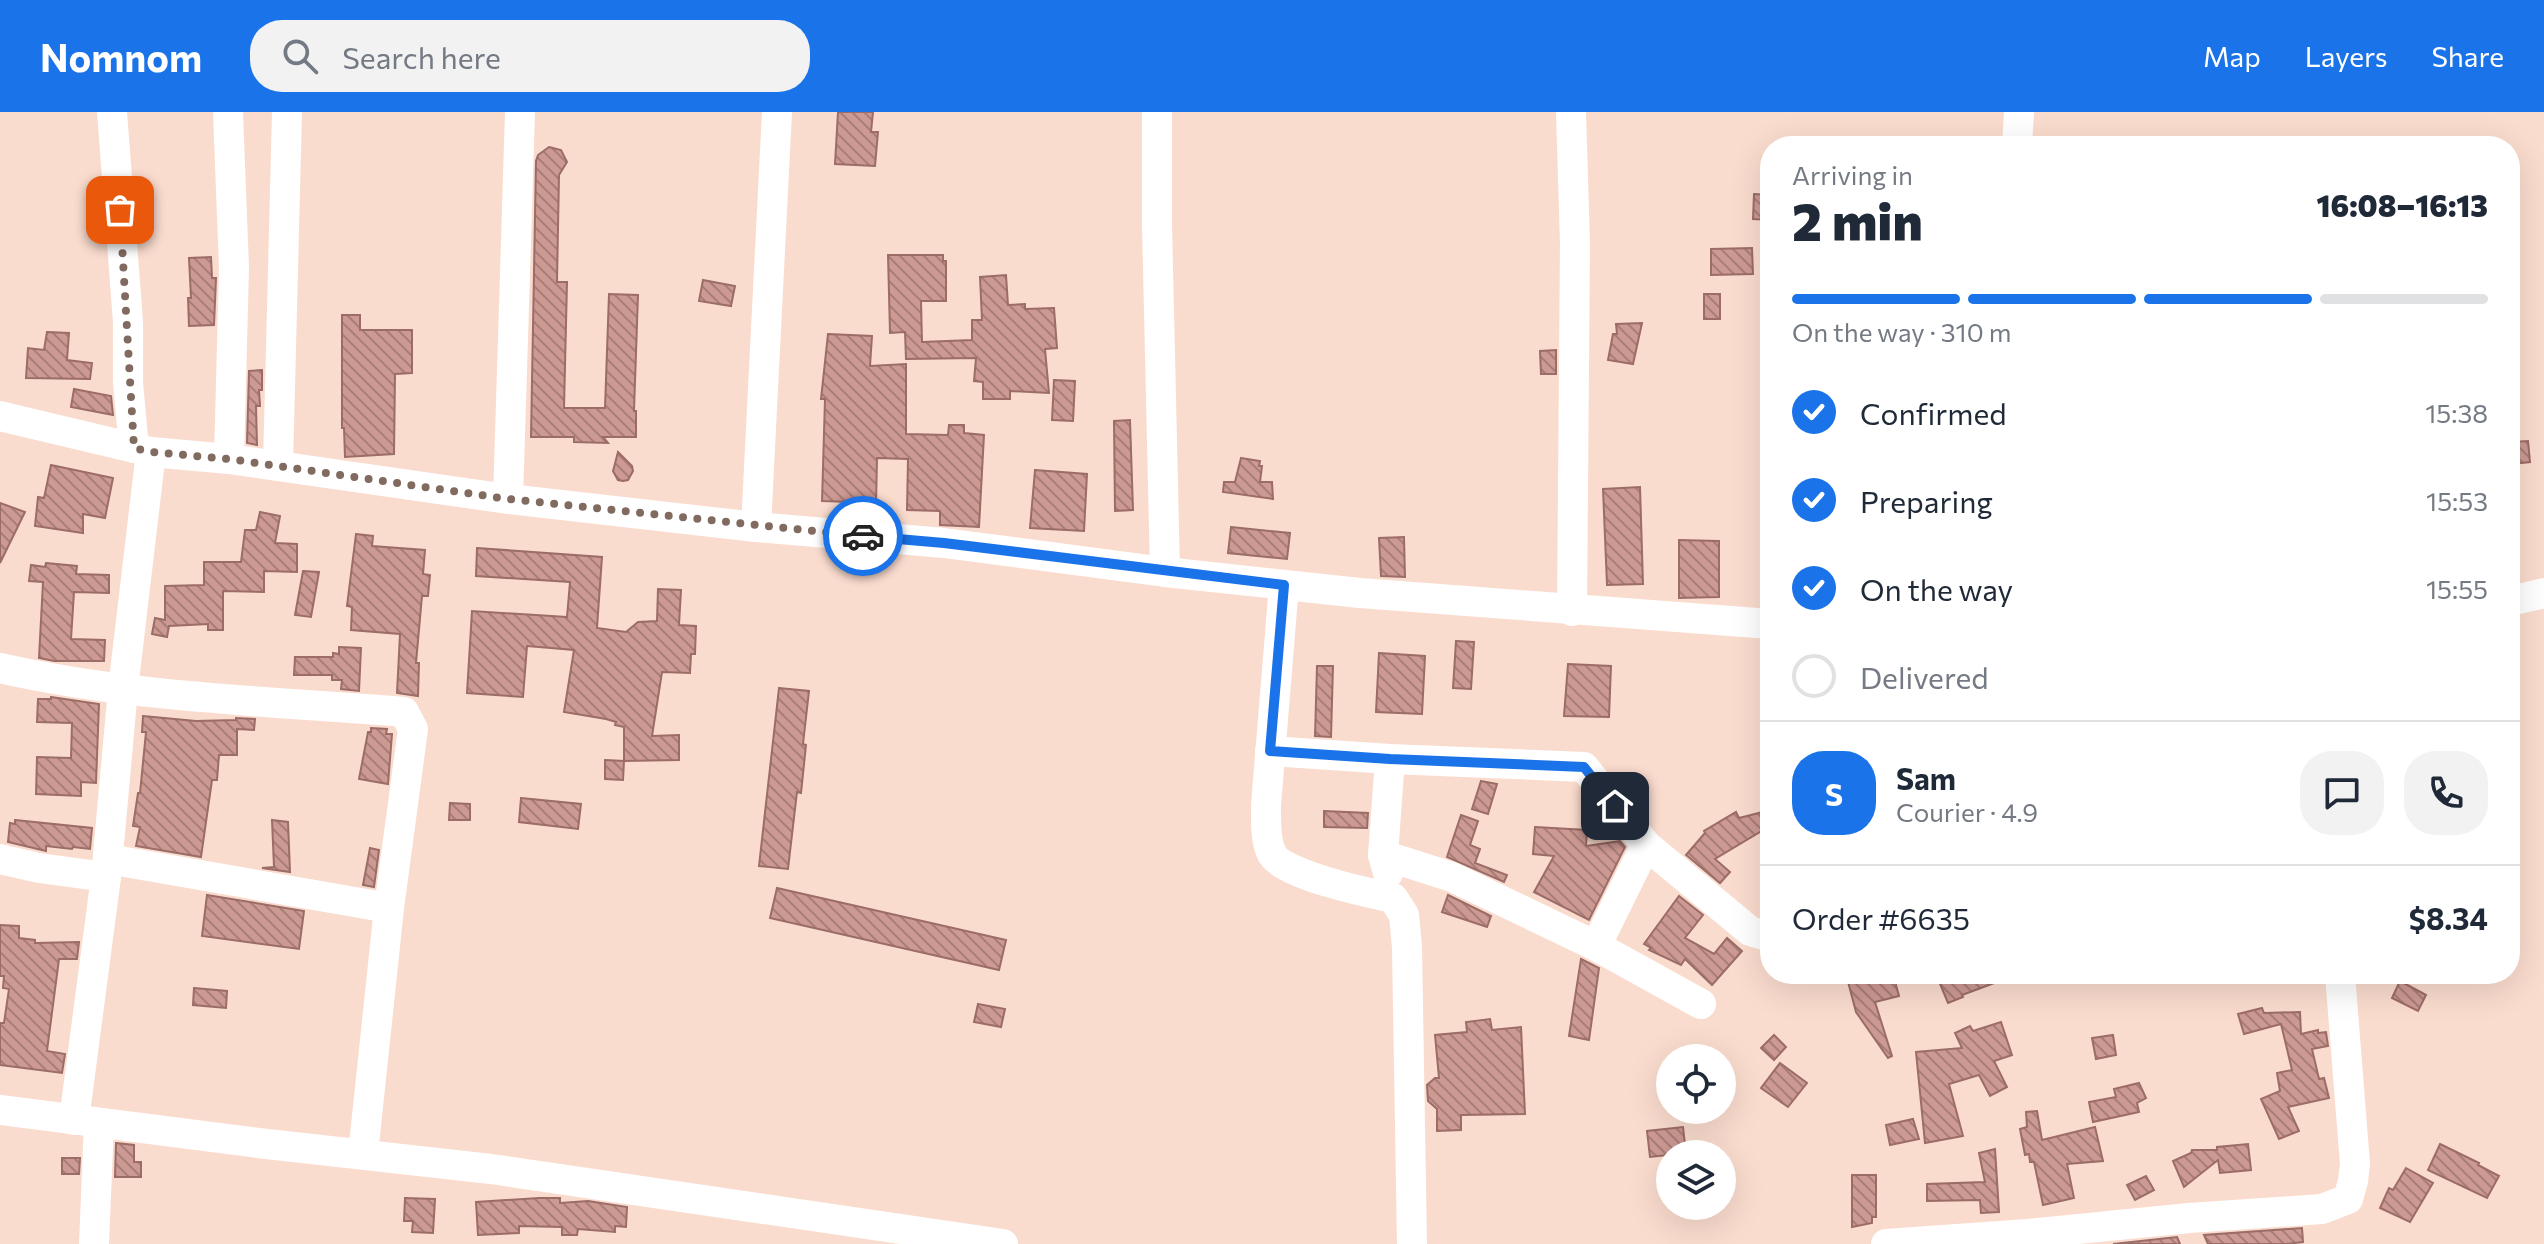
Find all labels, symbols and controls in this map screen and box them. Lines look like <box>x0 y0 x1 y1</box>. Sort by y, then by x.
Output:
search box <box>250 20 810 92</box>
text: Nomnom <box>40 33 202 80</box>
icon: search <box>278 34 322 78</box>
text: Search here <box>342 38 501 75</box>
text: Map <box>2203 39 2261 73</box>
text: Layers <box>2305 39 2387 73</box>
text: Share <box>2431 39 2504 73</box>
text: Arriving in <box>1792 159 1913 190</box>
pin <box>86 176 154 244</box>
text: 16:08–16:13 <box>2316 186 2488 223</box>
icon: bag <box>98 188 142 232</box>
text: 2 min <box>1792 188 1923 252</box>
text: On the way · 310 m <box>1792 316 2011 347</box>
icon: check <box>1792 390 1836 434</box>
text: Confirmed <box>1860 394 2007 431</box>
text: 15:38 <box>2425 397 2488 428</box>
icon: check <box>1792 478 1836 522</box>
text: Preparing <box>1860 482 1993 519</box>
text: 15:53 <box>2426 485 2488 516</box>
courier <box>823 496 903 576</box>
icon: car <box>841 514 885 558</box>
icon: check <box>1792 566 1836 610</box>
text: On the way <box>1860 570 2013 607</box>
text: 15:55 <box>2426 573 2488 604</box>
text: Delivered <box>1860 658 1989 695</box>
button: chat <box>2300 751 2384 835</box>
button: phone <box>2404 751 2488 835</box>
text: Sam <box>1896 759 1956 796</box>
pin <box>1581 772 1649 840</box>
text: S <box>1825 775 1843 812</box>
icon: home <box>1593 784 1637 828</box>
text: Courier · 4.9 <box>1896 796 2038 827</box>
text: Order #6635 <box>1792 899 1970 936</box>
text: $8.34 <box>2409 899 2488 936</box>
map controls <box>1656 1044 1736 1220</box>
button: locate <box>1656 1044 1736 1124</box>
button: layers <box>1656 1140 1736 1220</box>

